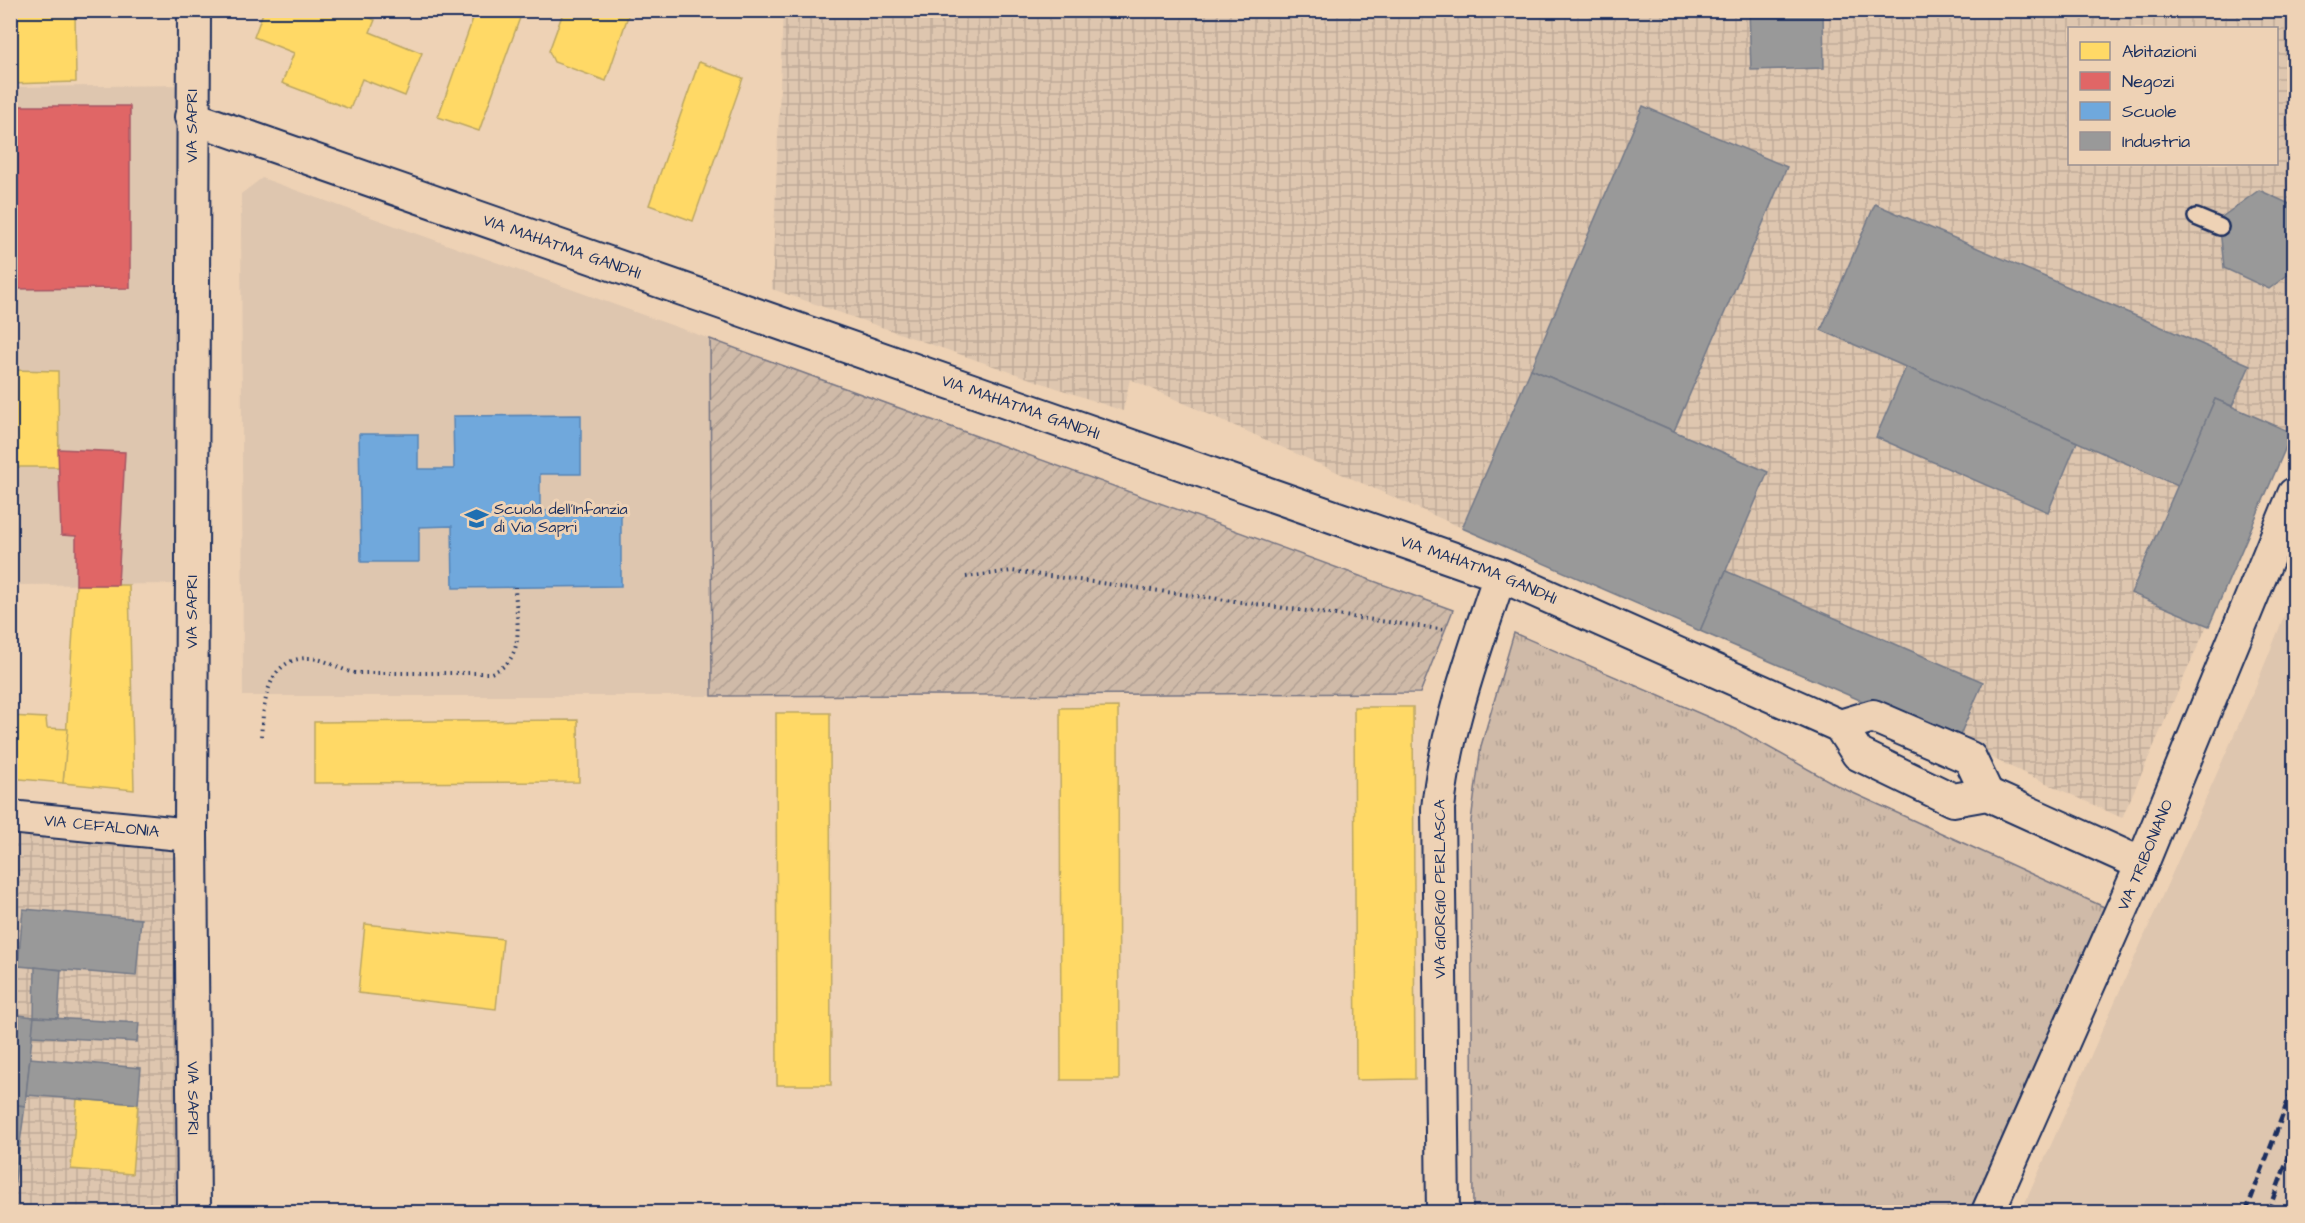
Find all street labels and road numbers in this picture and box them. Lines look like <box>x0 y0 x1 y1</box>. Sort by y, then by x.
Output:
street label: VIA SAPRI <box>181 89 203 163</box>
street label: VIA MAHATMA GANDHI <box>480 209 644 285</box>
street label: VIA MAHATMA GANDHI <box>939 369 1103 445</box>
street label: VIA MAHATMA GANDHI <box>1397 530 1560 610</box>
street label: VIA SAPRI <box>181 575 203 649</box>
street label: VIA TRIBONIANO <box>2112 796 2178 914</box>
street label: VIA GIORGIO PERLASCA <box>1429 799 1451 979</box>
street label: VIA CEFALONIA <box>43 809 160 843</box>
street label: VIA SAPRI <box>182 1061 204 1135</box>

